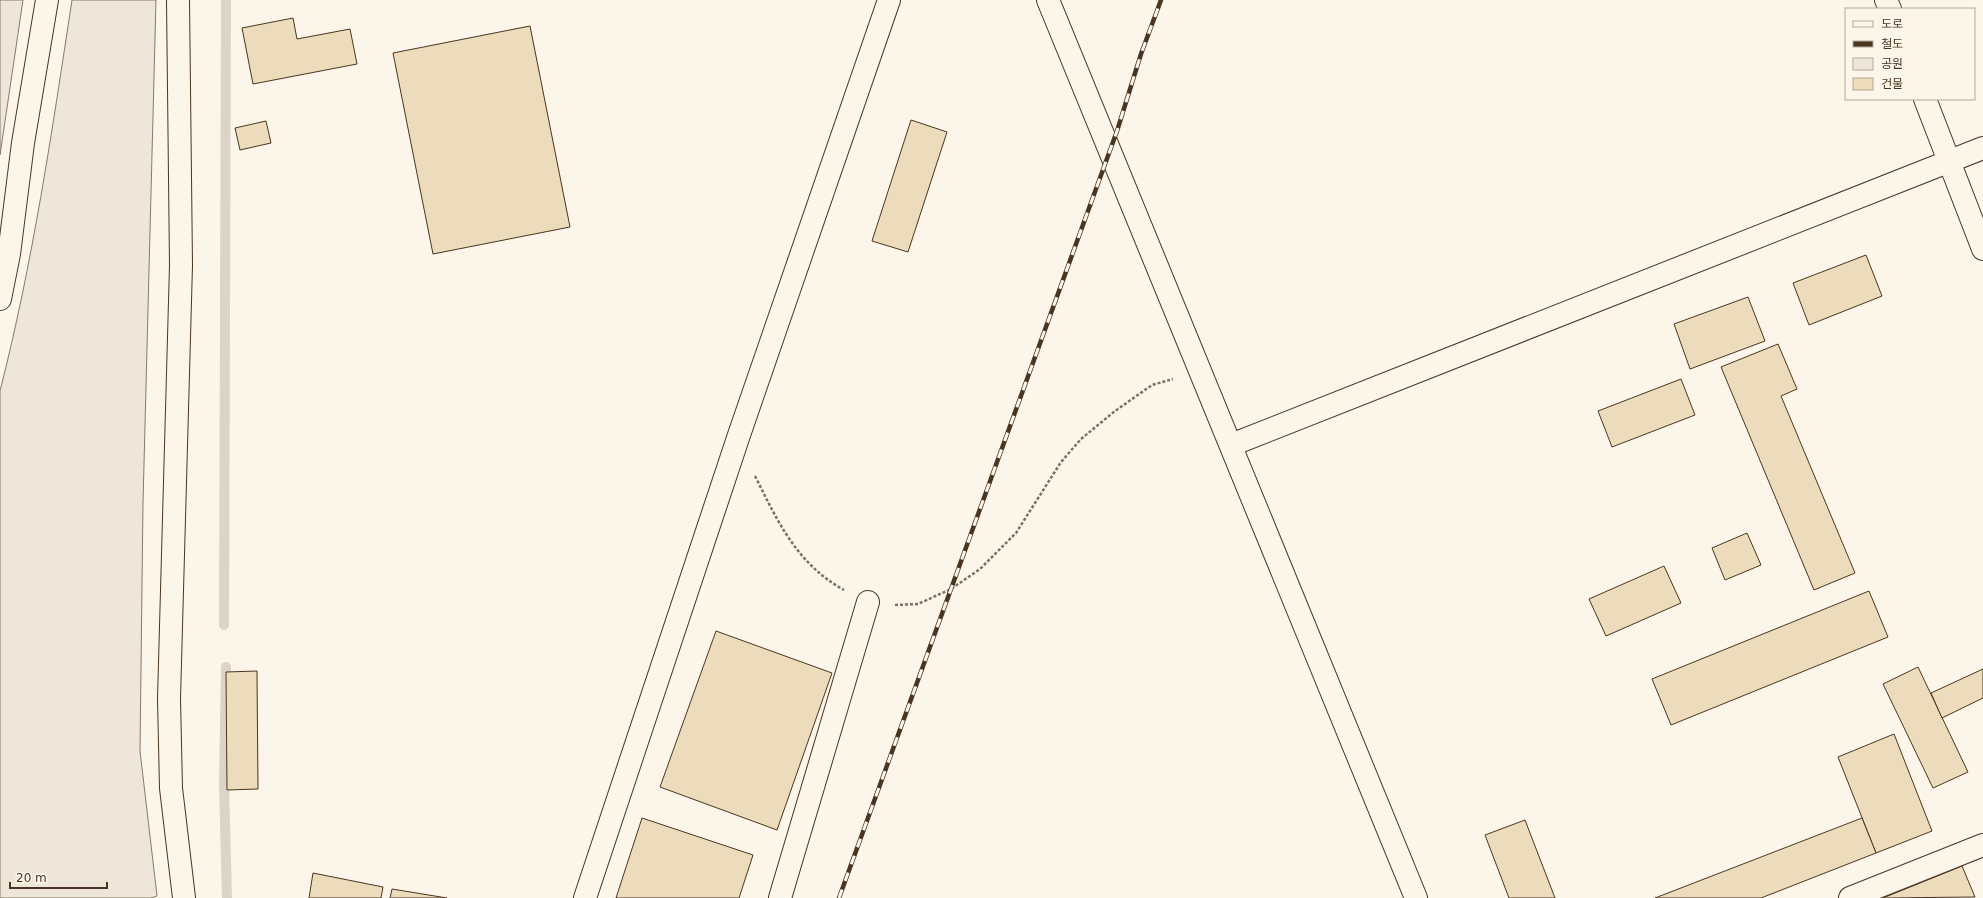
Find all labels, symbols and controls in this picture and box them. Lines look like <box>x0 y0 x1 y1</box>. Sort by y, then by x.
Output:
legend <box>1845 8 1975 100</box>
text: 도로 <box>1881 17 1903 31</box>
text: 철도 <box>1881 37 1903 51</box>
text: 공원 <box>1881 57 1903 71</box>
text: 건물 <box>1881 77 1903 91</box>
scale bar <box>10 864 107 890</box>
text: 20 m <box>16 871 47 885</box>

